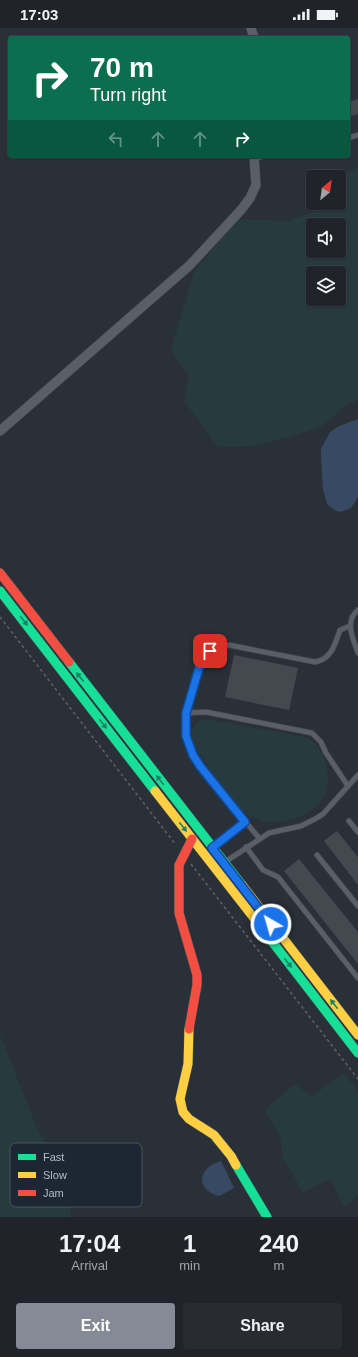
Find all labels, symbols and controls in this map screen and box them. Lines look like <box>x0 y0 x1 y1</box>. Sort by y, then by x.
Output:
text: 17:03 <box>20 6 58 23</box>
icon: right <box>24 52 76 104</box>
text: 70 m <box>90 52 154 83</box>
text: Turn right <box>90 85 166 105</box>
icon: left <box>105 128 127 150</box>
icon: ahead <box>147 128 169 150</box>
icon: ahead <box>189 128 211 150</box>
icon: right <box>231 128 253 150</box>
north arrow <box>306 170 346 210</box>
map controls <box>306 170 346 306</box>
button: sound <box>306 218 346 258</box>
button: layers <box>306 266 346 306</box>
one-way arrow <box>20 616 28 627</box>
pin <box>193 634 227 668</box>
icon: arrive <box>199 640 221 662</box>
one-way arrow <box>76 671 85 682</box>
one-way arrow <box>99 719 108 730</box>
one-way arrow <box>155 774 164 785</box>
one-way arrow <box>178 822 187 833</box>
position arrow <box>250 903 292 945</box>
one-way arrow <box>284 958 293 969</box>
one-way arrow <box>330 998 338 1009</box>
legend <box>10 1143 142 1207</box>
text: Fast <box>43 1151 64 1163</box>
text: Slow <box>43 1169 67 1181</box>
text: Jam <box>43 1187 64 1199</box>
text: 17:04 <box>59 1230 120 1257</box>
text: 1 <box>183 1230 196 1257</box>
text: 240 <box>259 1230 299 1257</box>
text: Arrival <box>71 1258 108 1273</box>
text: min <box>179 1258 200 1273</box>
text: m <box>274 1258 284 1273</box>
button: Exit <box>16 1303 175 1349</box>
button: Share <box>183 1303 342 1349</box>

